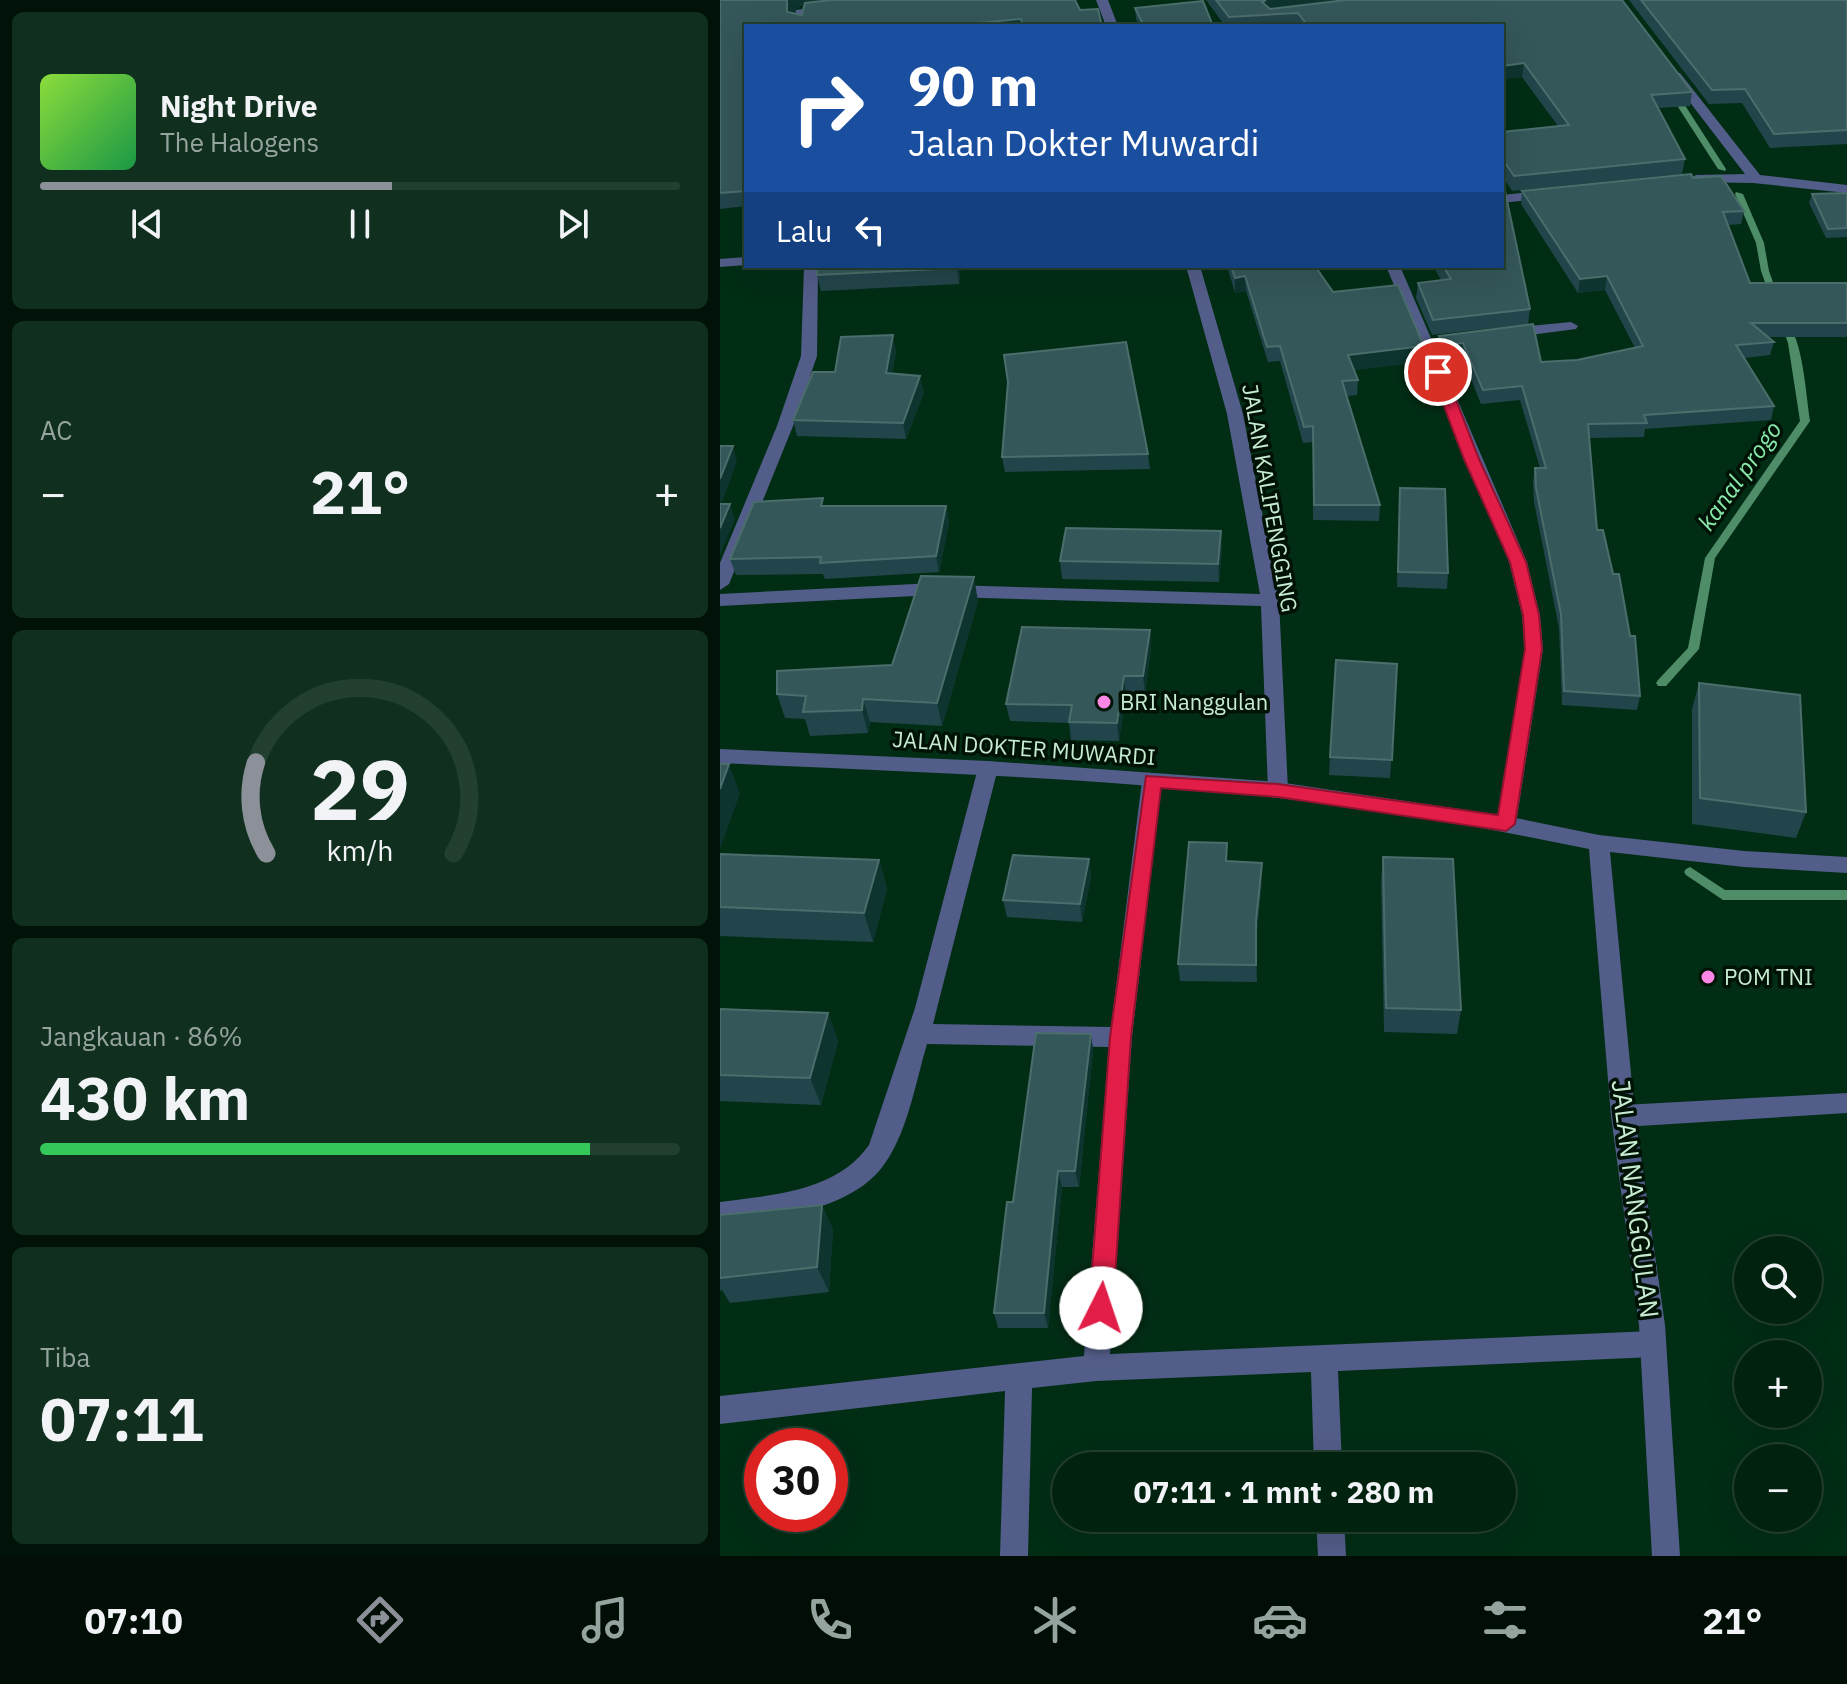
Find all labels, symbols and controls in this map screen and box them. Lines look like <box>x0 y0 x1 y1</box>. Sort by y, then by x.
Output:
text: 90 m <box>908 49 1038 121</box>
icon: right <box>776 56 880 160</box>
text: Night Drive <box>160 86 318 125</box>
text: Jalan Dokter Muwardi <box>908 119 1260 166</box>
text: The Halogens <box>160 125 319 159</box>
icon: previous <box>125 202 169 246</box>
icon: pause <box>338 202 382 246</box>
icon: next <box>551 202 595 246</box>
icon: left <box>848 208 892 252</box>
text: Lalu <box>776 211 832 250</box>
pin <box>1404 338 1472 406</box>
icon: arrive <box>1416 350 1460 394</box>
street label: JALAN KALIPENGGING <box>1236 382 1305 614</box>
text: AC <box>40 413 72 447</box>
water label: kanal progo <box>1690 414 1789 536</box>
text: 21° <box>310 452 410 531</box>
text: − <box>40 464 66 521</box>
text: + <box>654 464 680 521</box>
place label: BRI Nanggulan <box>1120 687 1268 716</box>
marker: BRI Nanggulan <box>1095 693 1113 711</box>
street label: JALAN DOKTER MUWARDI <box>891 724 1157 771</box>
text: 29 <box>310 735 410 843</box>
text: km/h <box>326 832 394 869</box>
place label: POM TNI <box>1724 962 1813 991</box>
marker: POM TNI <box>1699 968 1717 986</box>
text: Jangkauan · 86% <box>40 1019 243 1053</box>
text: 430 km <box>40 1058 250 1137</box>
street label: JALAN NANGGULAN <box>1604 1078 1668 1320</box>
map controls <box>1734 1236 1822 1532</box>
button: search <box>1734 1236 1822 1324</box>
position arrow <box>1059 1266 1143 1350</box>
text: Tiba <box>40 1340 90 1374</box>
button: + <box>1734 1340 1822 1428</box>
text: 07:11 <box>40 1379 204 1458</box>
speed limit sign: 30 <box>744 1428 848 1532</box>
button: − <box>1734 1444 1822 1532</box>
text: 07:11 · 1 mnt · 280 m <box>1134 1472 1434 1511</box>
icon: directions <box>352 1592 408 1648</box>
icon: music <box>577 1592 633 1648</box>
icon: phone <box>802 1592 858 1648</box>
icon: climate <box>1027 1592 1083 1648</box>
icon: car <box>1252 1592 1308 1648</box>
icon: filters <box>1477 1592 1533 1648</box>
text: 07:10 <box>85 1597 183 1644</box>
text: 21° <box>1702 1597 1762 1644</box>

